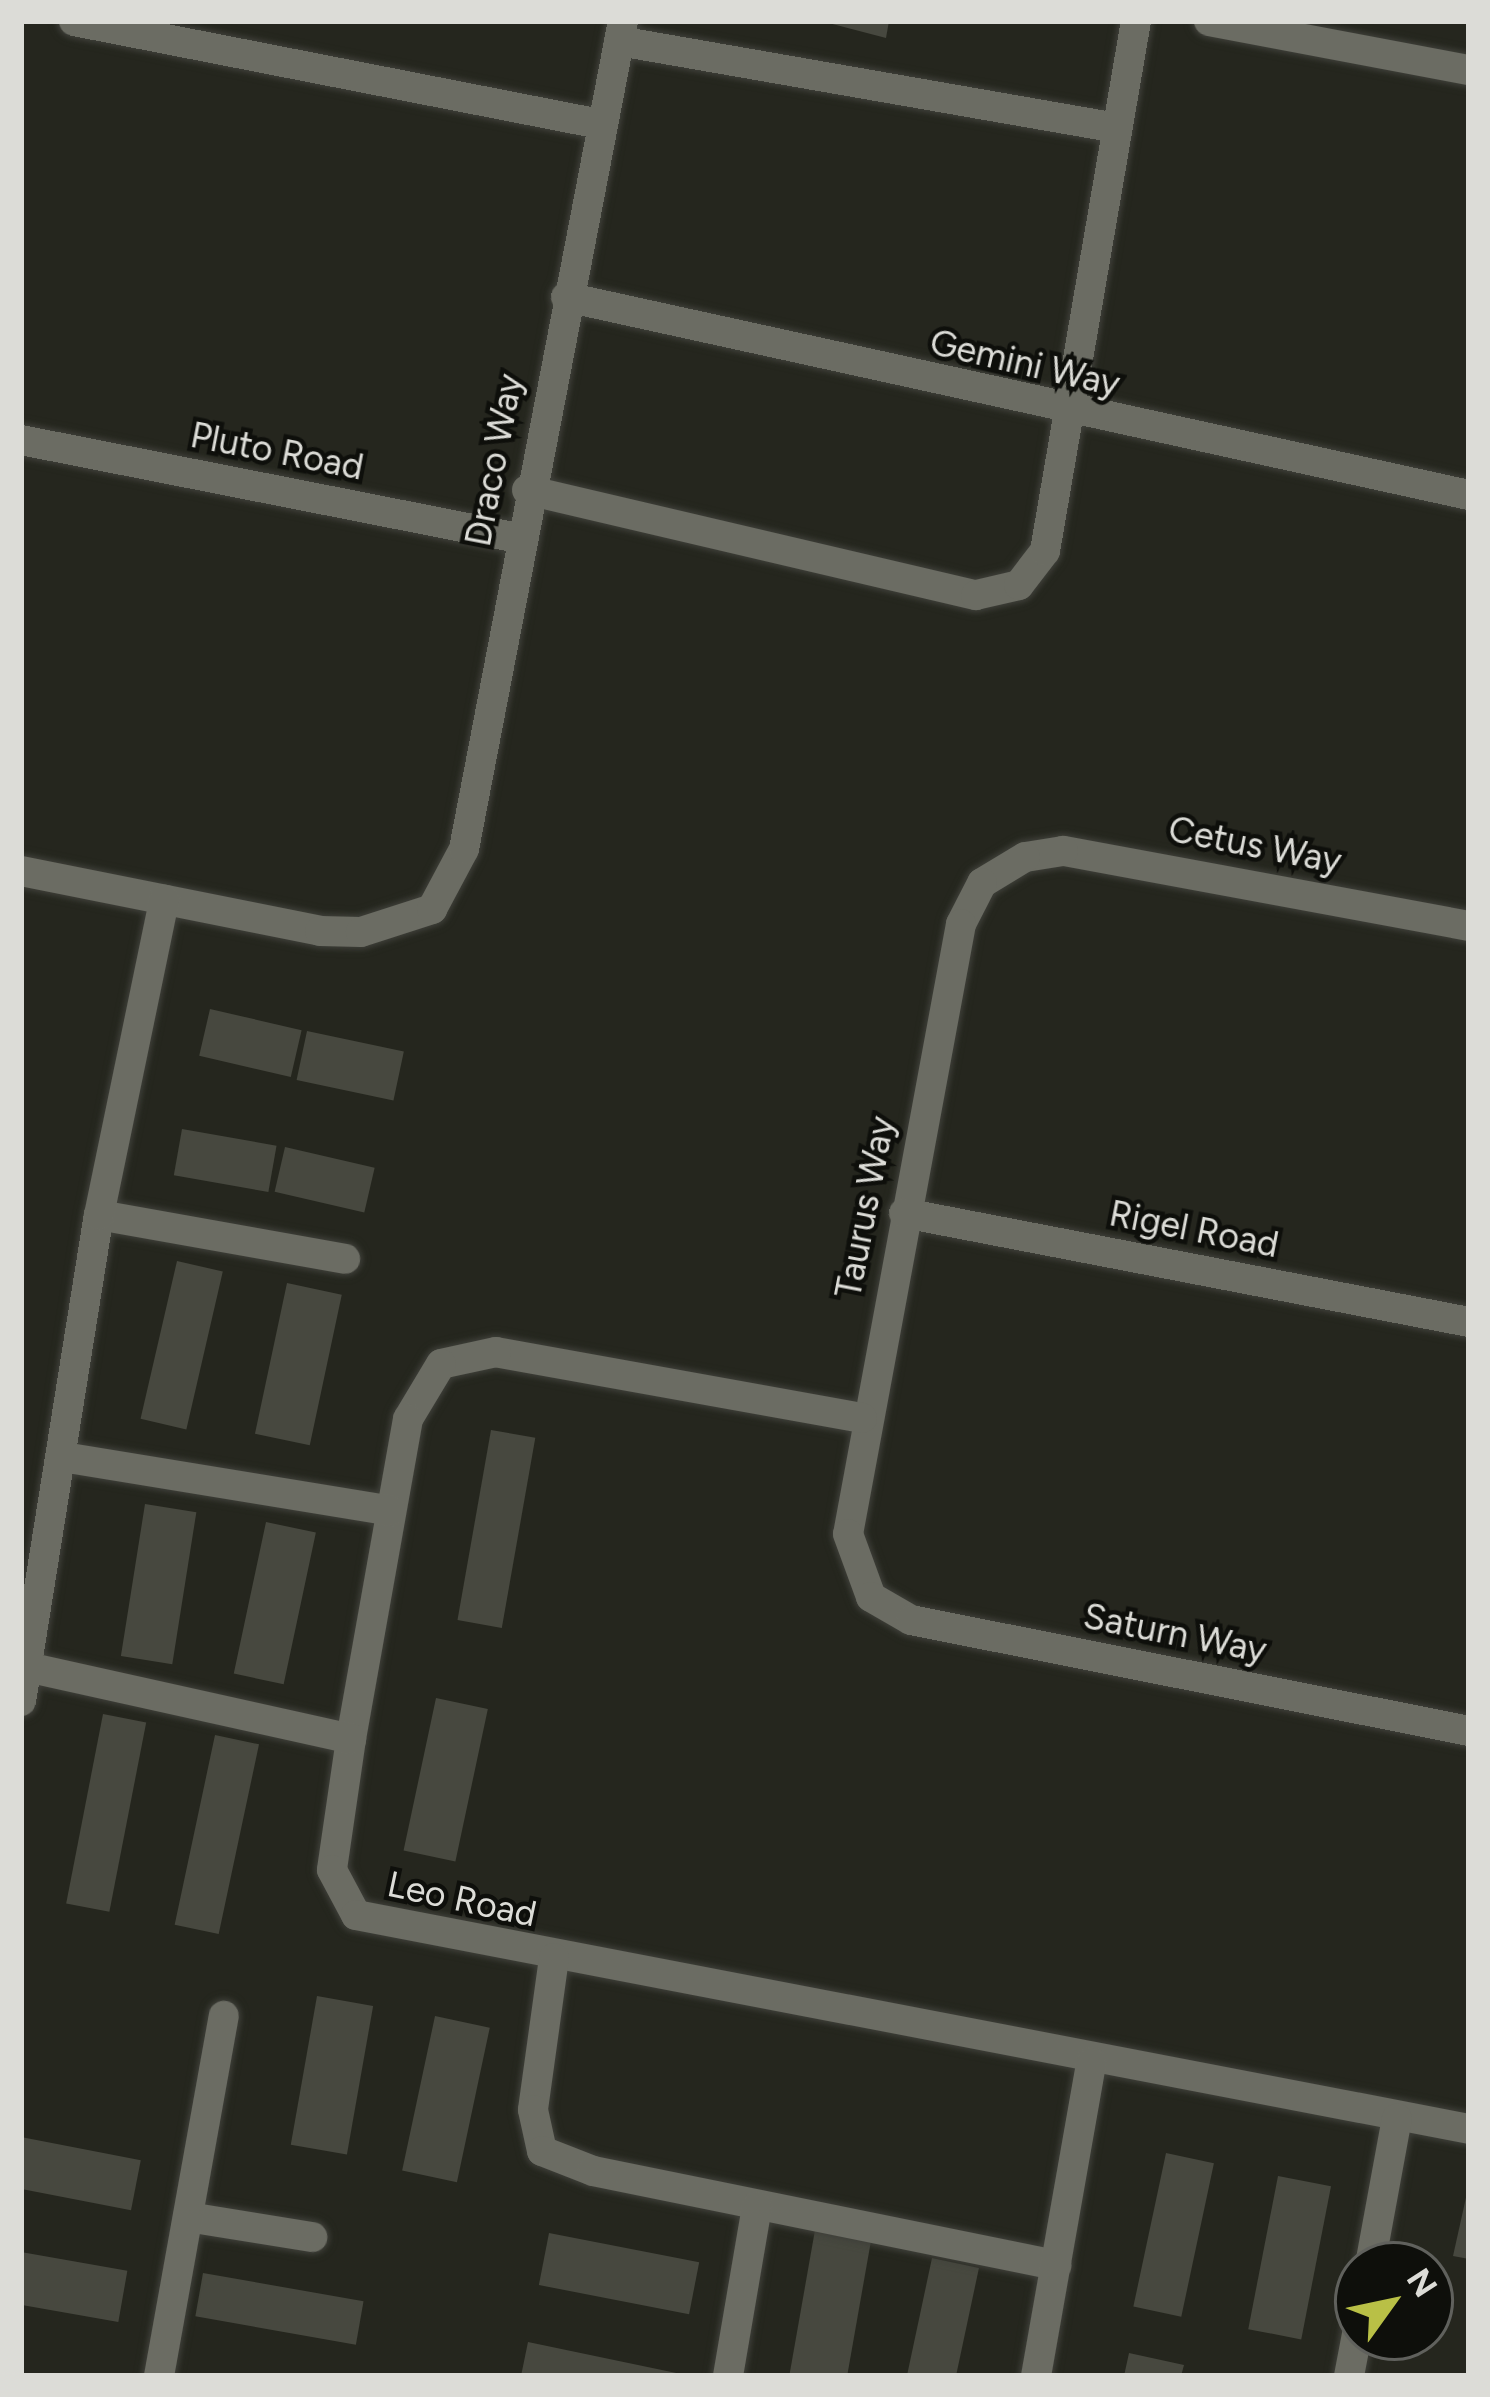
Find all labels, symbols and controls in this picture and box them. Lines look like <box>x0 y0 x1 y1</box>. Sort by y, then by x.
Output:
street label: Gemini Way <box>926 320 1124 406</box>
street label: Draco Way <box>456 370 532 550</box>
street label: Pluto Road <box>187 413 367 489</box>
street label: Cetus Way <box>1165 807 1345 883</box>
street label: Taurus Way <box>826 1112 904 1302</box>
street label: Rigel Road <box>1106 1191 1282 1267</box>
street label: Saturn Way <box>1080 1594 1270 1672</box>
street label: Leo Road <box>384 1862 540 1936</box>
north arrow <box>1334 2241 1454 2361</box>
text: N <box>1399 2261 1445 2304</box>

